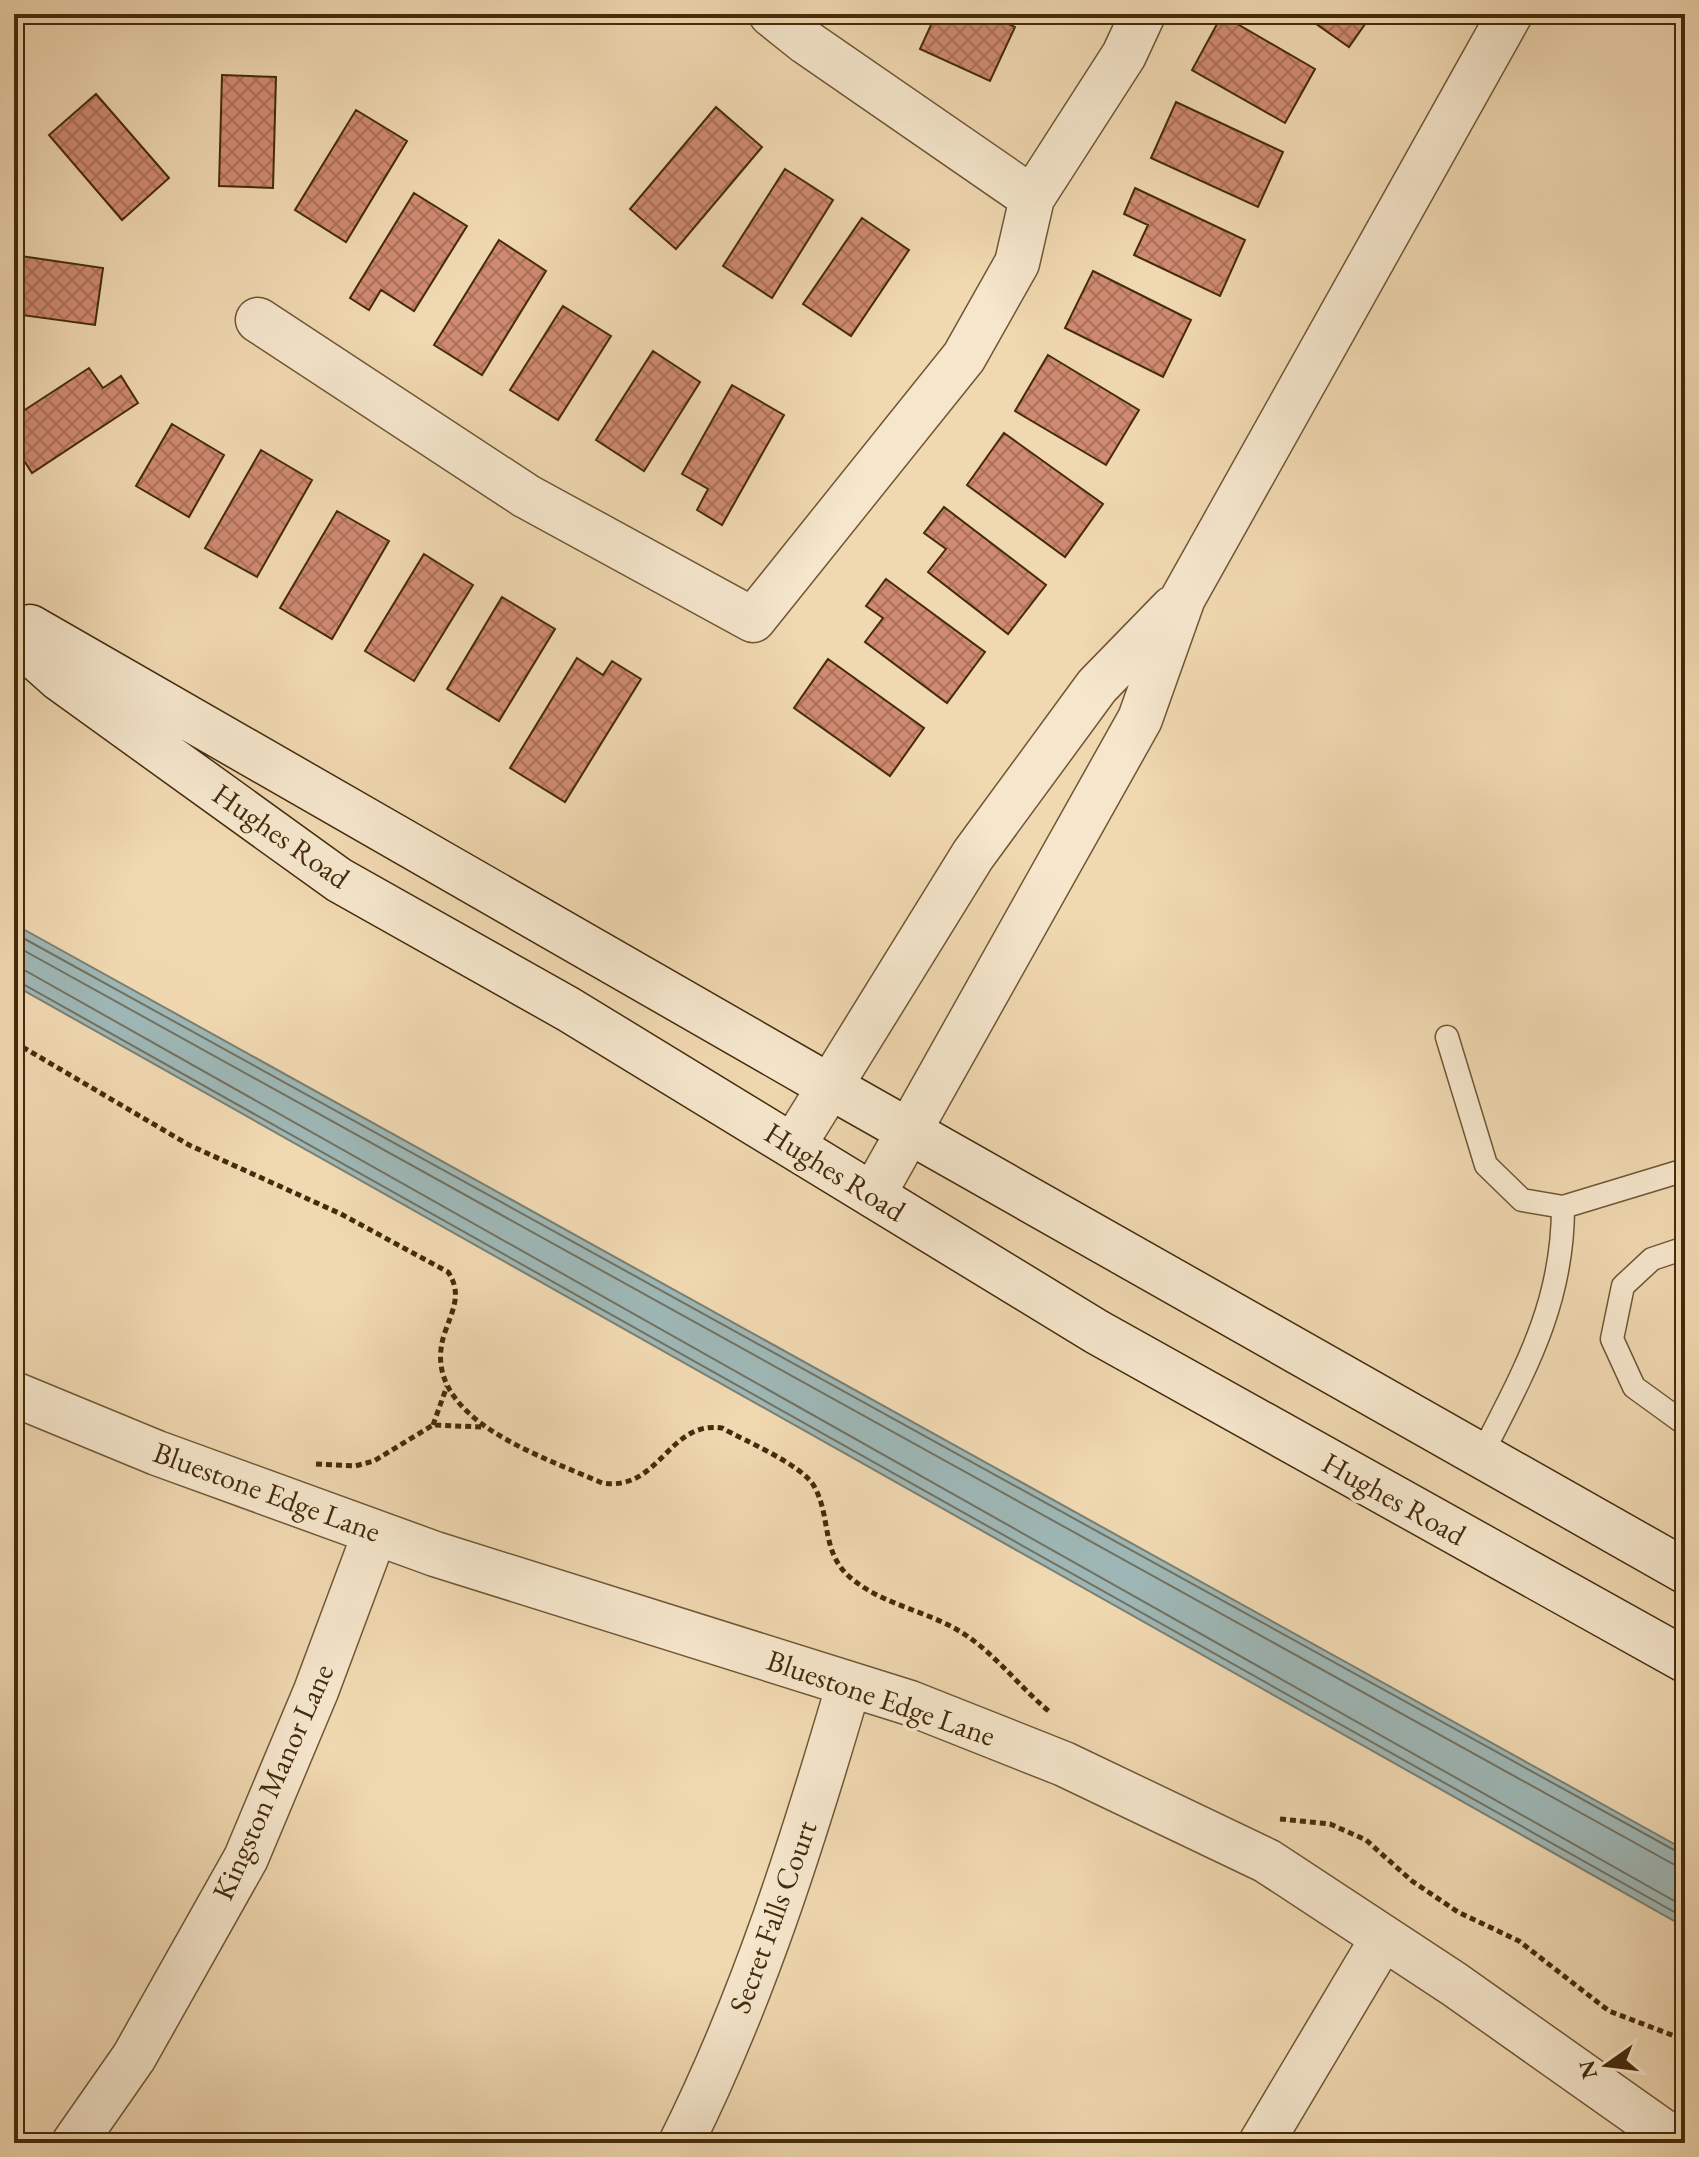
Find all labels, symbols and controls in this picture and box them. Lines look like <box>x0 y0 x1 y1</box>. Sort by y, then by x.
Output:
street label: Hughes Road <box>205 774 358 898</box>
street label: Hughes Road <box>758 1113 914 1231</box>
street label: Bluestone Edge Lane <box>148 1432 386 1551</box>
street label: Hughes Road <box>1315 1443 1474 1555</box>
street label: Bluestone Edge Lane <box>762 1640 1000 1755</box>
street label: Kingston Manor Lane <box>203 1658 342 1906</box>
street label: Secret Falls Court <box>720 1815 826 2018</box>
north arrow <box>1567 2025 1647 2105</box>
text: N <box>1572 2057 1604 2082</box>

